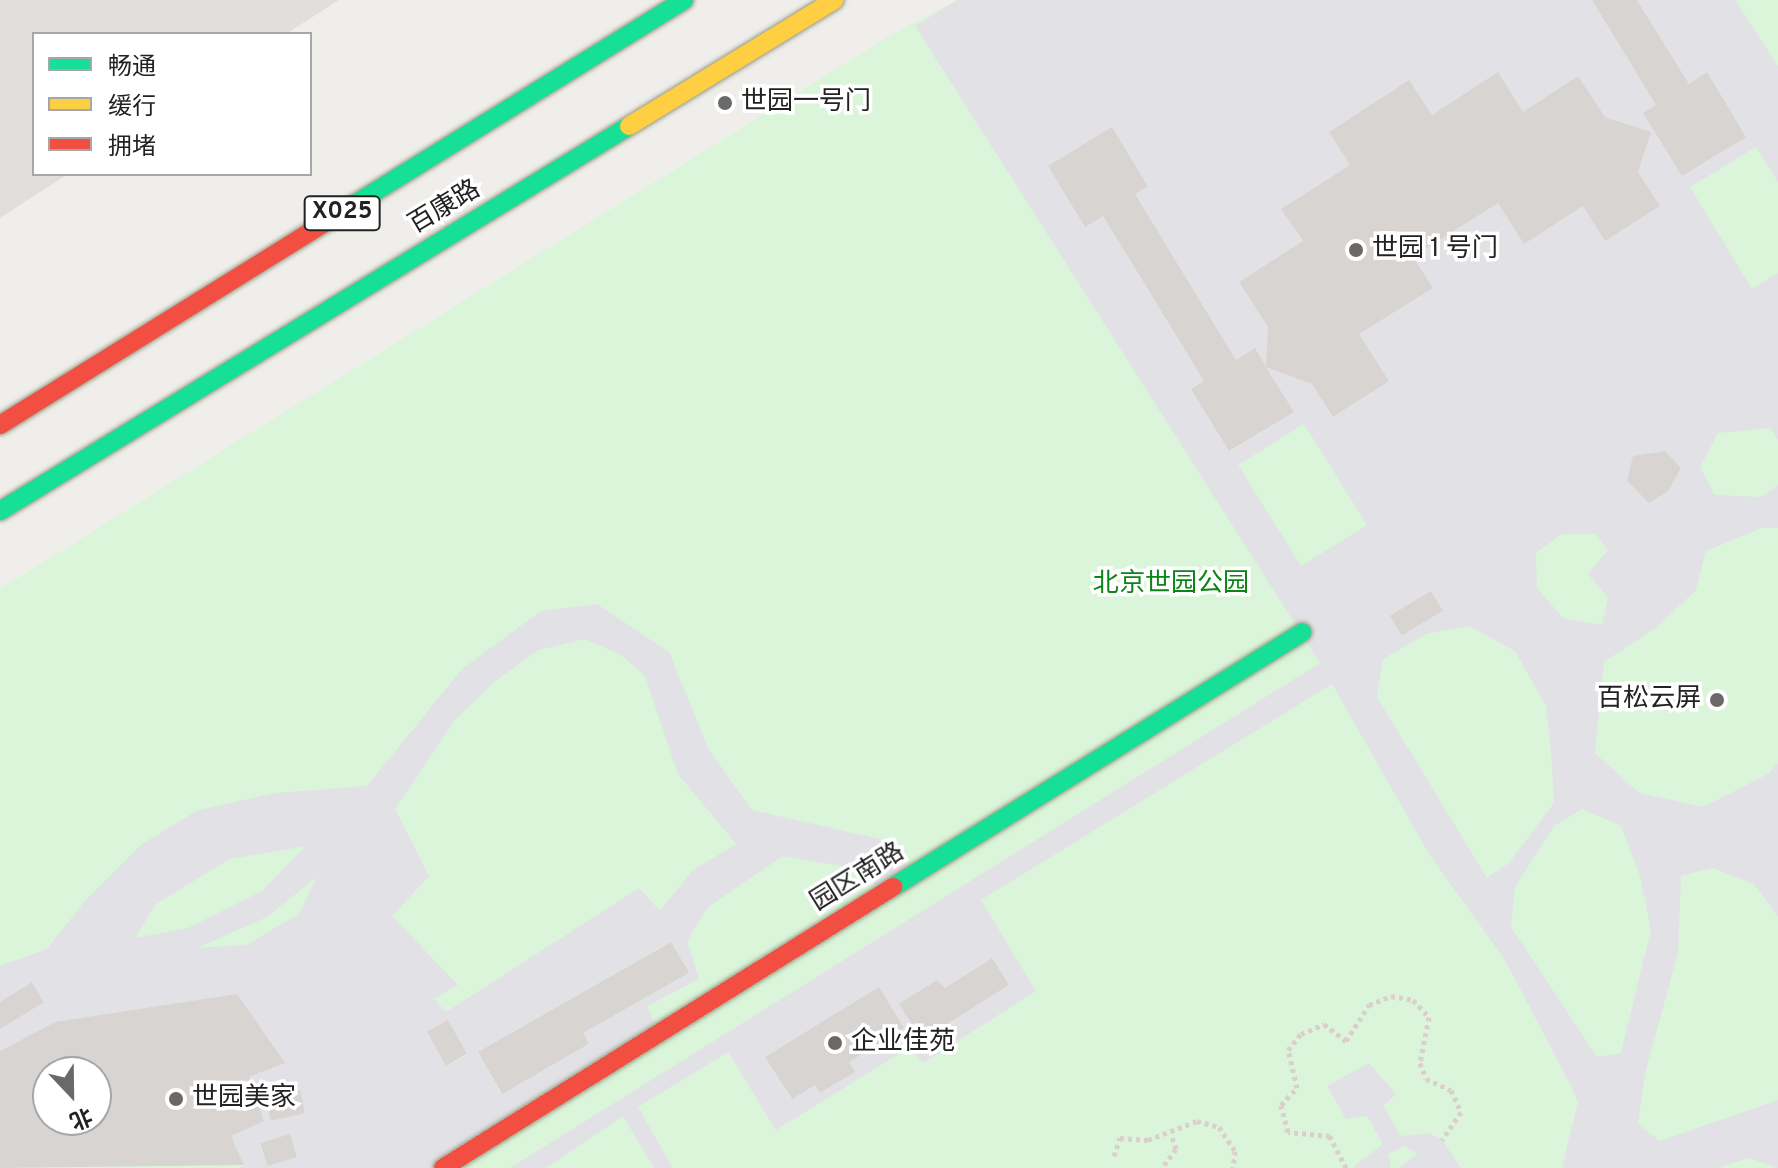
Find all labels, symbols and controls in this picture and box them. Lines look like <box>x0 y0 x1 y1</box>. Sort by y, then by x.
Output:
legend <box>32 32 312 176</box>
text: 畅通 <box>108 53 156 83</box>
place label: 世园一号门 <box>741 87 871 119</box>
text: 缓行 <box>108 93 156 123</box>
marker: 世园一号门 <box>716 94 734 112</box>
text: 拥堵 <box>108 133 156 163</box>
street label: 百康路 <box>404 175 486 241</box>
road number: X025 <box>302 193 382 233</box>
place label: 世园 1 号门 <box>1372 234 1498 266</box>
marker: 世园 1 号门 <box>1347 241 1365 259</box>
park label: 北京世园公园 <box>1093 569 1249 601</box>
place label: 百松云屏 <box>1597 684 1701 716</box>
marker: 百松云屏 <box>1708 691 1726 709</box>
street label: 园区南路 <box>806 837 910 919</box>
place label: 企业佳苑 <box>851 1027 955 1059</box>
marker: 企业佳苑 <box>826 1034 844 1052</box>
north arrow <box>32 1056 112 1136</box>
place label: 世园美家 <box>192 1083 296 1115</box>
marker: 世园美家 <box>167 1090 185 1108</box>
text: 北 <box>65 1100 96 1133</box>

